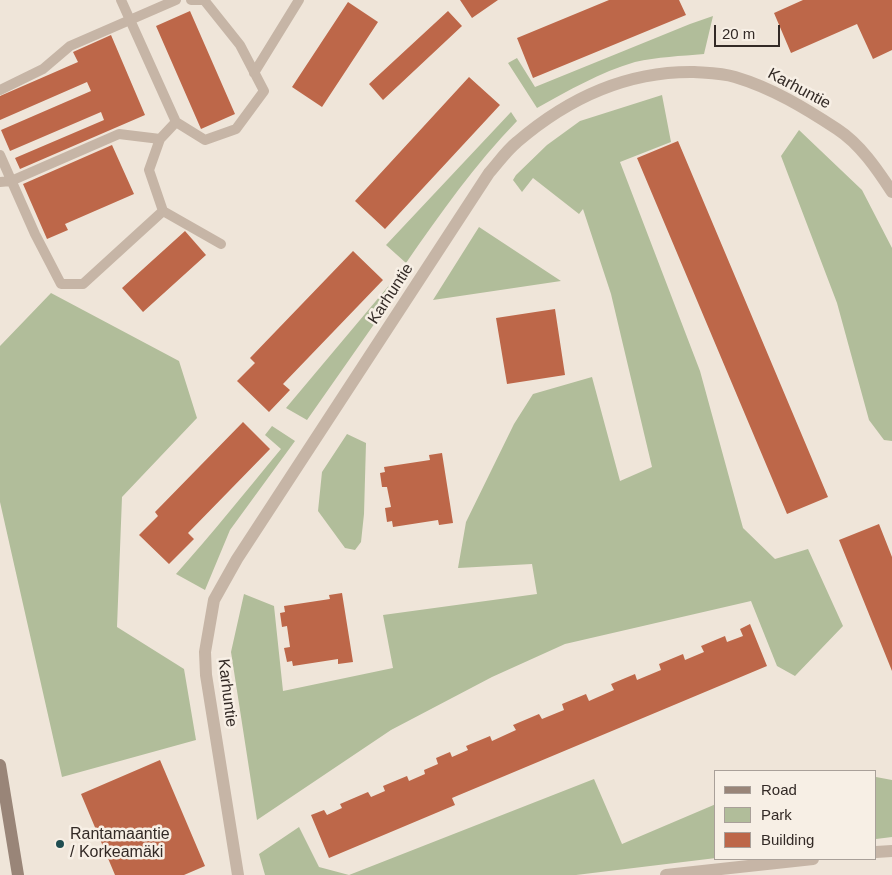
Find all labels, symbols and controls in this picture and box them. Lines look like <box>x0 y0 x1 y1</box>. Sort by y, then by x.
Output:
scale bar <box>717 15 783 47</box>
text: 20 m <box>722 25 755 42</box>
street label: Karhuntie <box>764 64 834 114</box>
street label: Karhuntie <box>364 260 418 328</box>
street label: Karhuntie <box>213 658 241 728</box>
legend <box>714 770 877 860</box>
text: Road <box>761 781 797 798</box>
text: Park <box>761 806 792 823</box>
place label: Rantamaantie / Korkeamäki <box>70 825 170 863</box>
text: Building <box>761 831 814 848</box>
marker: Rantamaantie / Korkeamäki <box>54 838 66 850</box>

